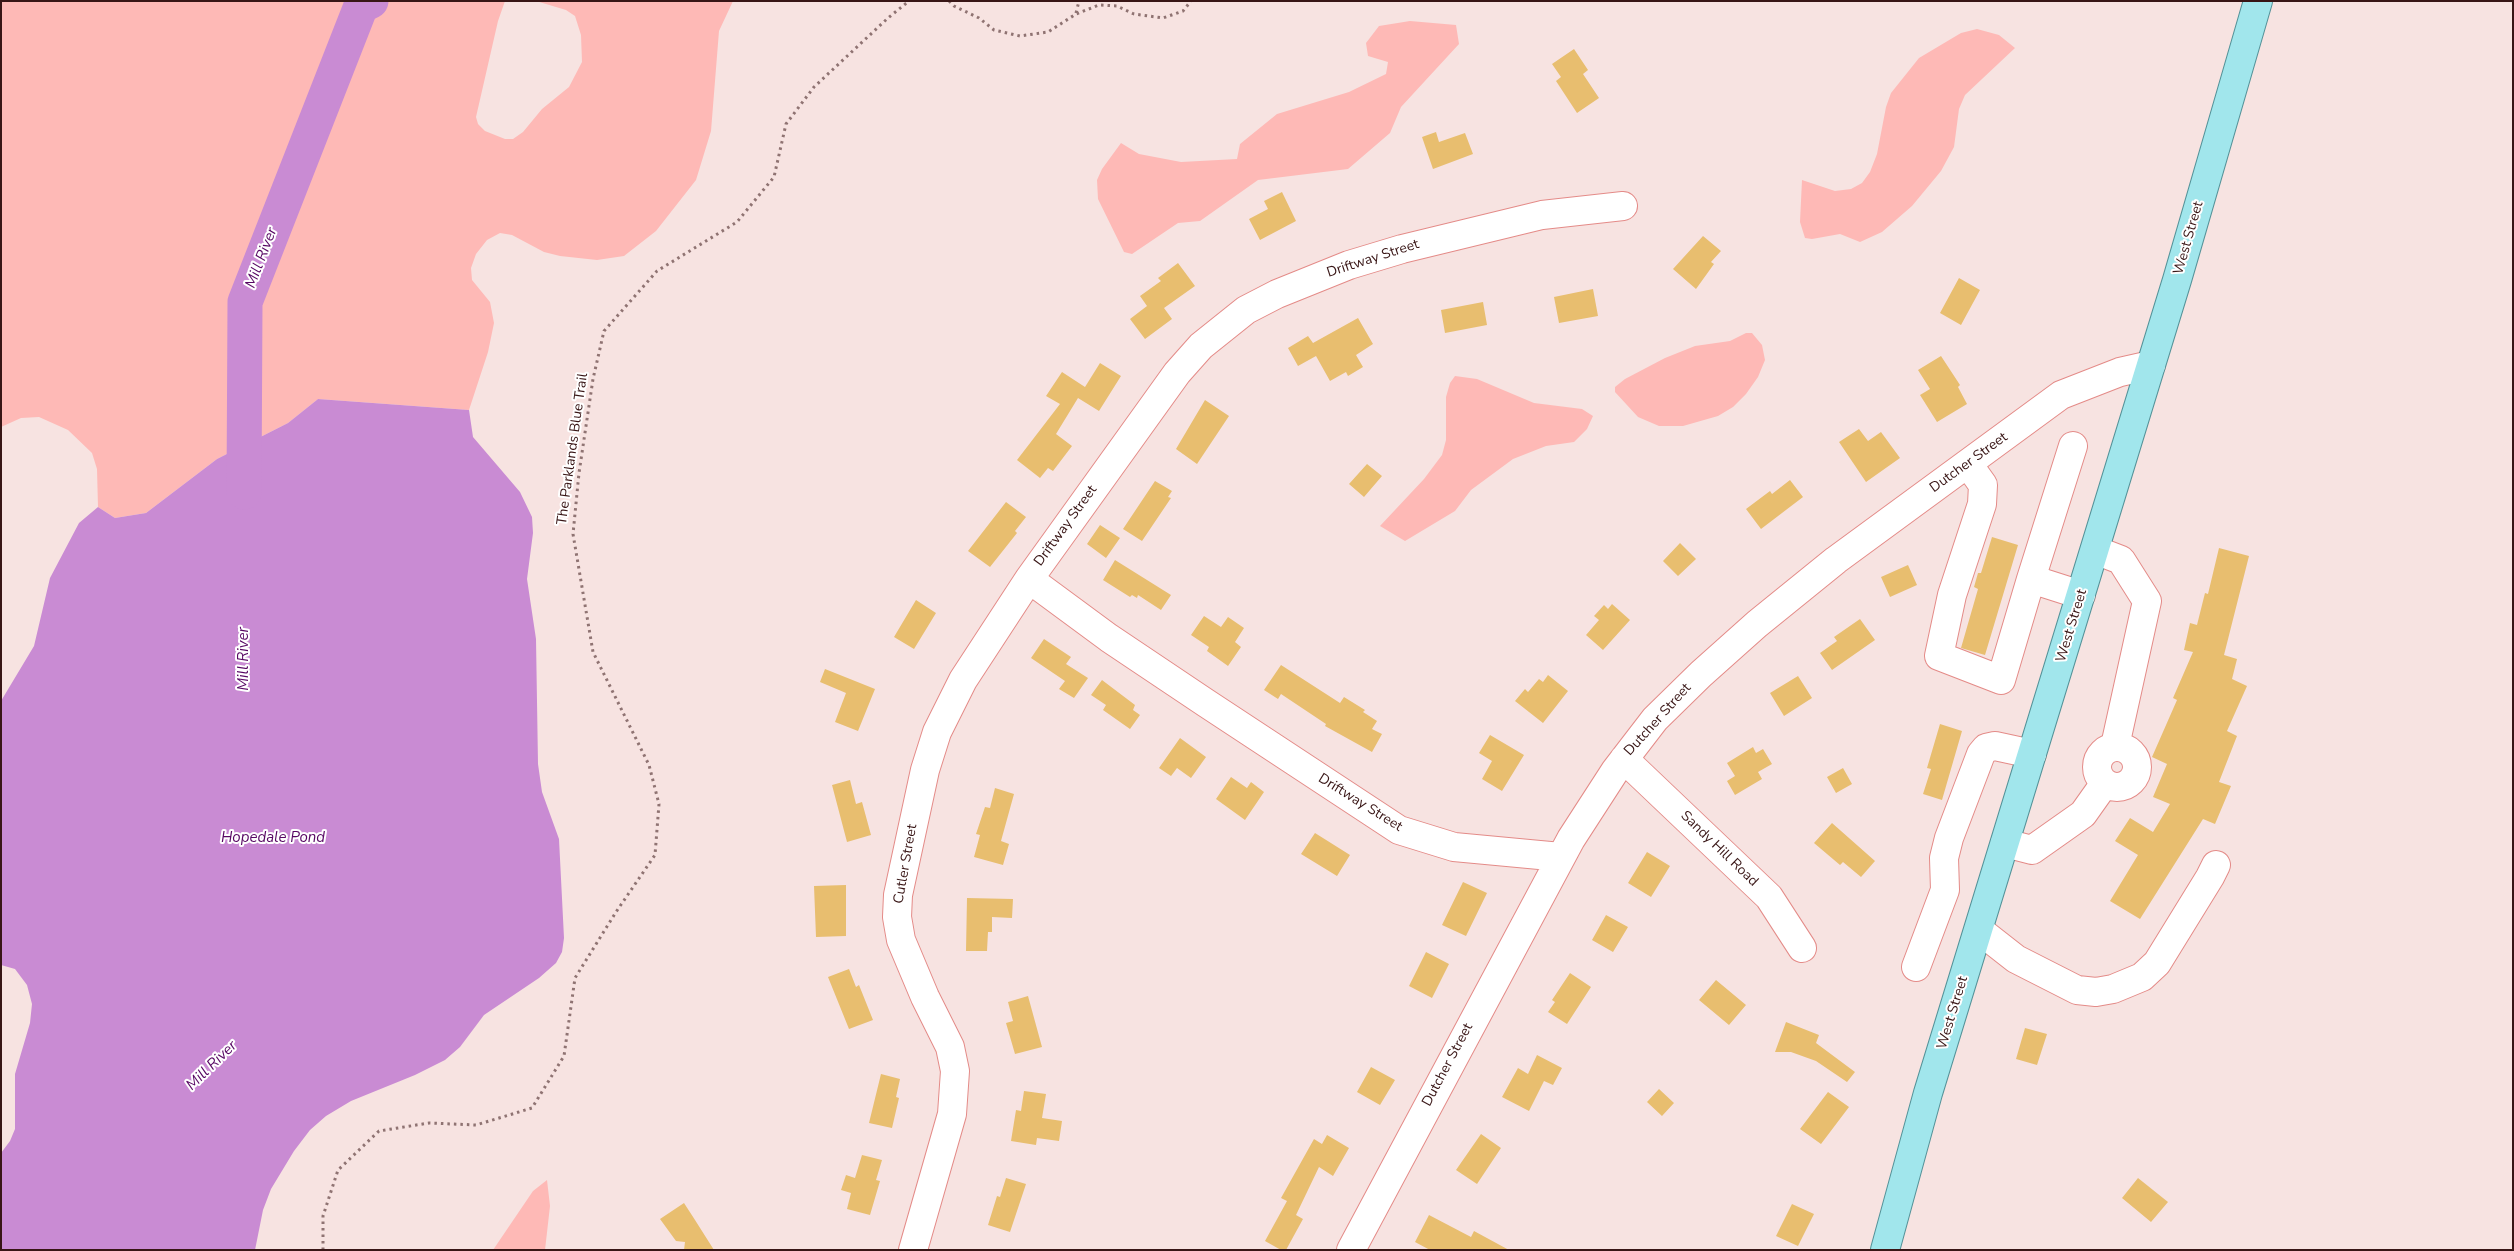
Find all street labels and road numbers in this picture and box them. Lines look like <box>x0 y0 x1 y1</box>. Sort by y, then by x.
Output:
street label: West Street <box>2171 199 2207 277</box>
street label: Driftway Street <box>1325 236 1421 282</box>
street label: The Parklands Blue Trail <box>554 372 592 526</box>
street label: Dutcher Street <box>1927 429 2011 497</box>
street label: Driftway Street <box>1031 482 1101 570</box>
street label: West Street <box>2053 587 2091 665</box>
street label: Dutcher Street <box>1621 680 1695 760</box>
street label: Driftway Street <box>1315 770 1405 836</box>
street label: Sandy Hill Road <box>1677 808 1761 890</box>
street label: Cutler Street <box>891 823 921 905</box>
street label: West Street <box>1934 974 1972 1052</box>
street label: Dutcher Street <box>1419 1021 1477 1109</box>

